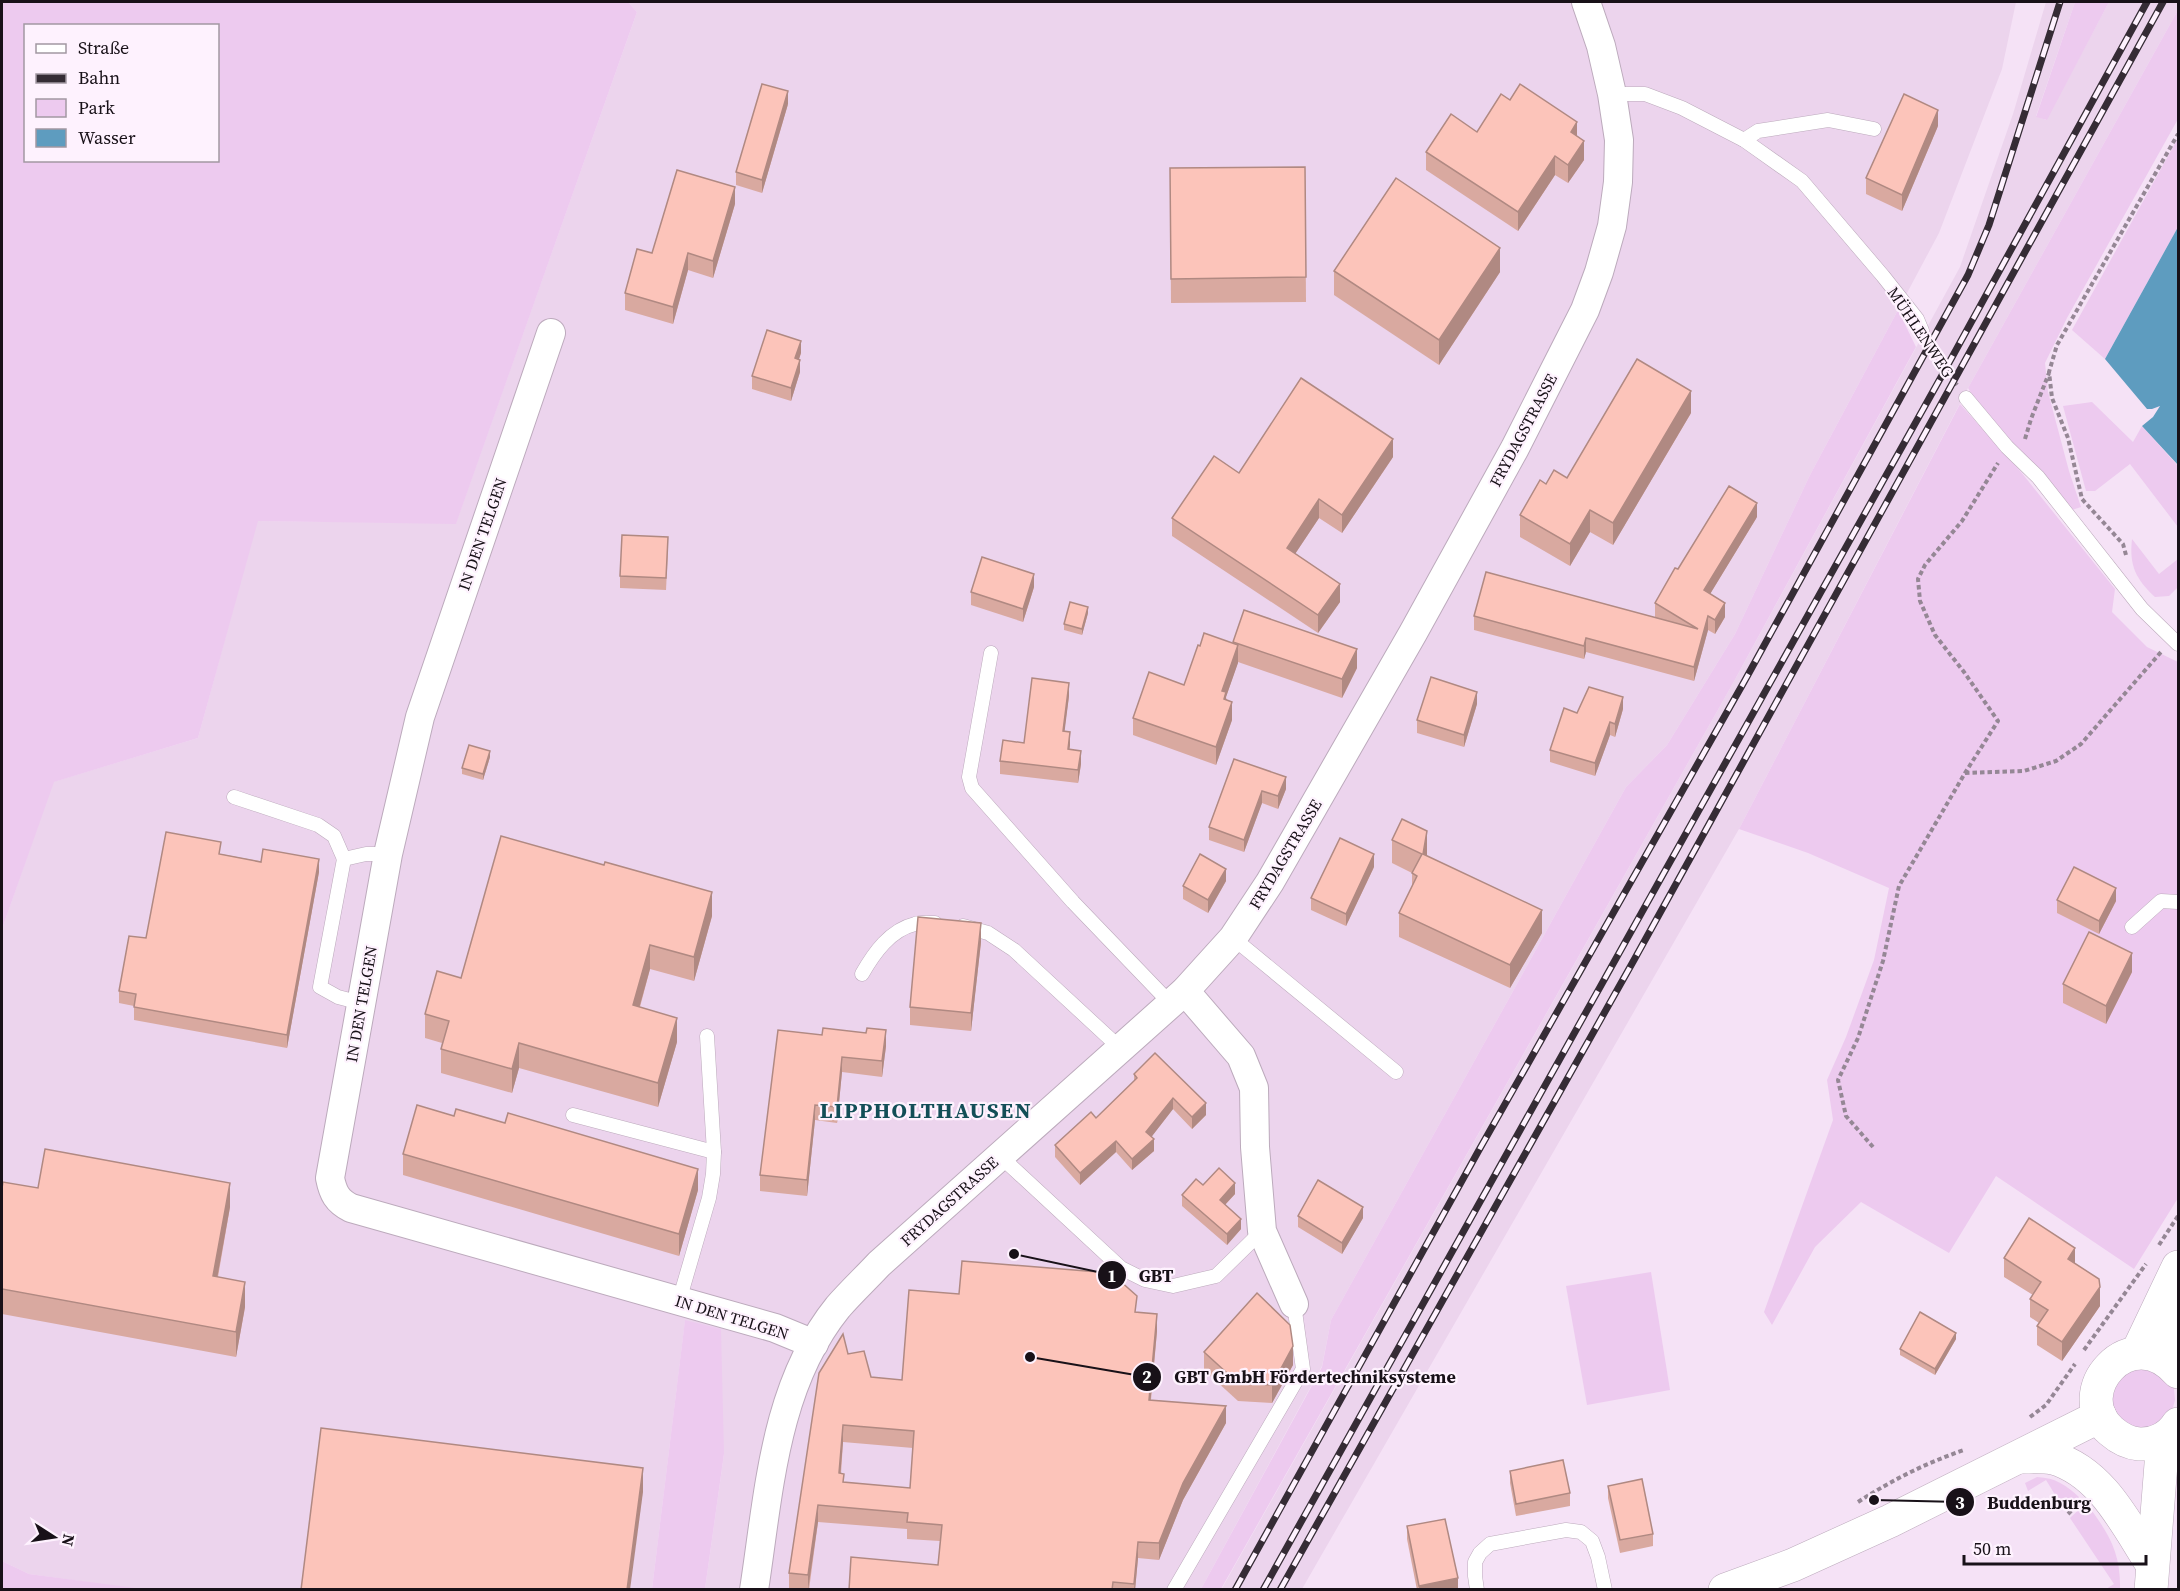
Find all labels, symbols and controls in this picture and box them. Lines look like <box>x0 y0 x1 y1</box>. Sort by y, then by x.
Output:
legend <box>24 24 219 162</box>
text: Straße <box>78 35 129 60</box>
text: Bahn <box>78 65 120 90</box>
text: Park <box>78 95 115 120</box>
text: Wasser <box>78 125 136 150</box>
street label: MÜHLENWEG <box>1883 282 1960 382</box>
street label: FRYDAGSTRASSE <box>1484 369 1562 490</box>
street label: IN DEN TELGEN <box>452 474 512 593</box>
street label: FRYDAGSTRASSE <box>1243 795 1327 913</box>
street label: IN DEN TELGEN <box>340 944 382 1064</box>
district label: LIPPHOLTHAUSEN <box>820 1095 1032 1125</box>
street label: FRYDAGSTRASSE <box>895 1151 1003 1251</box>
callout: GBT <box>1097 1257 1185 1293</box>
text: 1 <box>1107 1263 1117 1288</box>
text: GBT <box>1139 1263 1174 1288</box>
street label: IN DEN TELGEN <box>672 1289 792 1345</box>
callout: GBT GmbH Fördertechniksysteme <box>1132 1359 1468 1395</box>
text: 2 <box>1142 1364 1152 1389</box>
text: GBT GmbH Fördertechniksysteme <box>1174 1364 1456 1389</box>
callout: Buddenburg <box>1945 1484 2103 1520</box>
text: 3 <box>1955 1490 1965 1515</box>
text: Buddenburg <box>1987 1490 2091 1515</box>
north arrow <box>24 1507 84 1567</box>
scale bar <box>1964 1528 2146 1566</box>
text: N <box>57 1532 81 1548</box>
text: 50 m <box>1973 1536 2011 1561</box>

